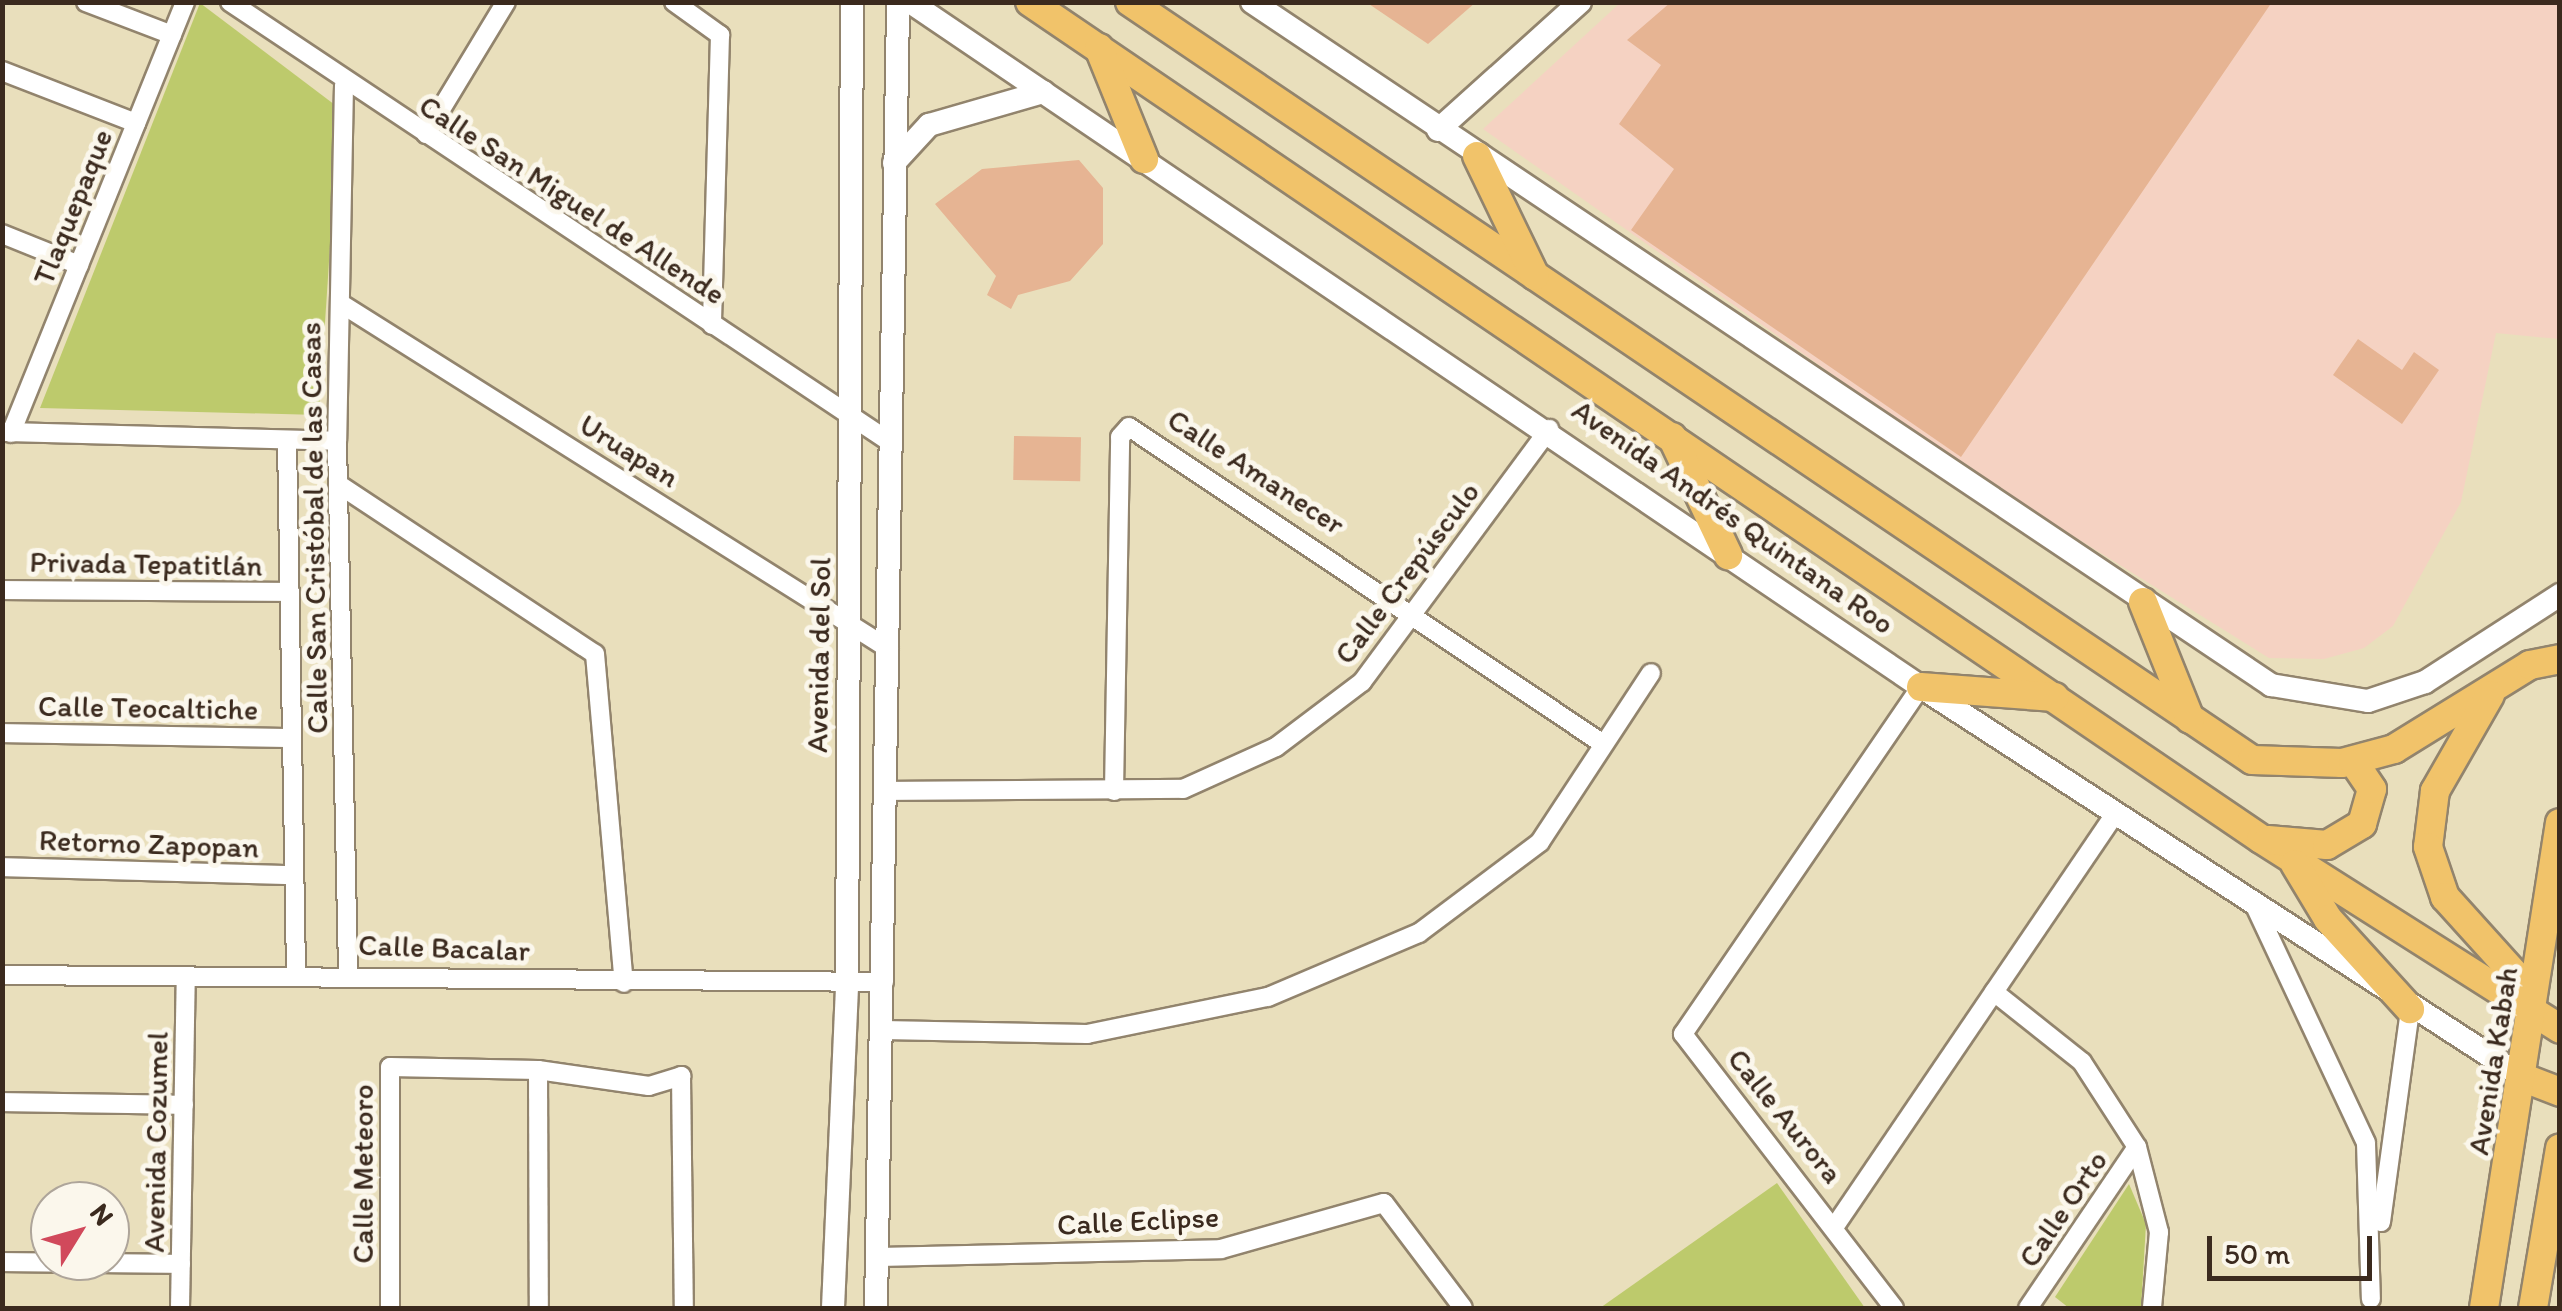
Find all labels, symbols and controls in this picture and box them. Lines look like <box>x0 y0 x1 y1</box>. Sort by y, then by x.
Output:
street label: Calle San Miguel de Allende <box>412 88 732 312</box>
street label: Tlaquepaque <box>25 124 121 290</box>
street label: Calle San Cristóbal de las Casas <box>292 322 336 734</box>
street label: Avenida Andrés Quintana Roo <box>1565 392 1901 642</box>
street label: Calle Amanecer <box>1161 401 1351 543</box>
street label: Uruapan <box>573 406 685 496</box>
street label: Calle Crepúsculo <box>1327 475 1487 671</box>
street label: Privada Tepatitlán <box>29 544 263 584</box>
street label: Avenida del Sol <box>799 557 839 753</box>
street label: Calle Teocaltiche <box>39 688 257 728</box>
street label: Retorno Zapopan <box>38 822 260 866</box>
street label: Calle Bacalar <box>357 927 531 969</box>
street label: Avenida Kabah <box>2460 964 2526 1158</box>
street label: Avenida Cozumel <box>136 1031 176 1253</box>
street label: Calle Aurora <box>1720 1042 1850 1190</box>
street label: Calle Meteoro <box>345 1085 381 1263</box>
street label: Calle Orto <box>2011 1144 2115 1274</box>
north arrow <box>30 1181 130 1281</box>
text: N <box>83 1196 122 1232</box>
street label: Calle Eclipse <box>1056 1199 1220 1243</box>
scale bar <box>2212 1216 2377 1278</box>
text: 50 m <box>2224 1235 2290 1272</box>

